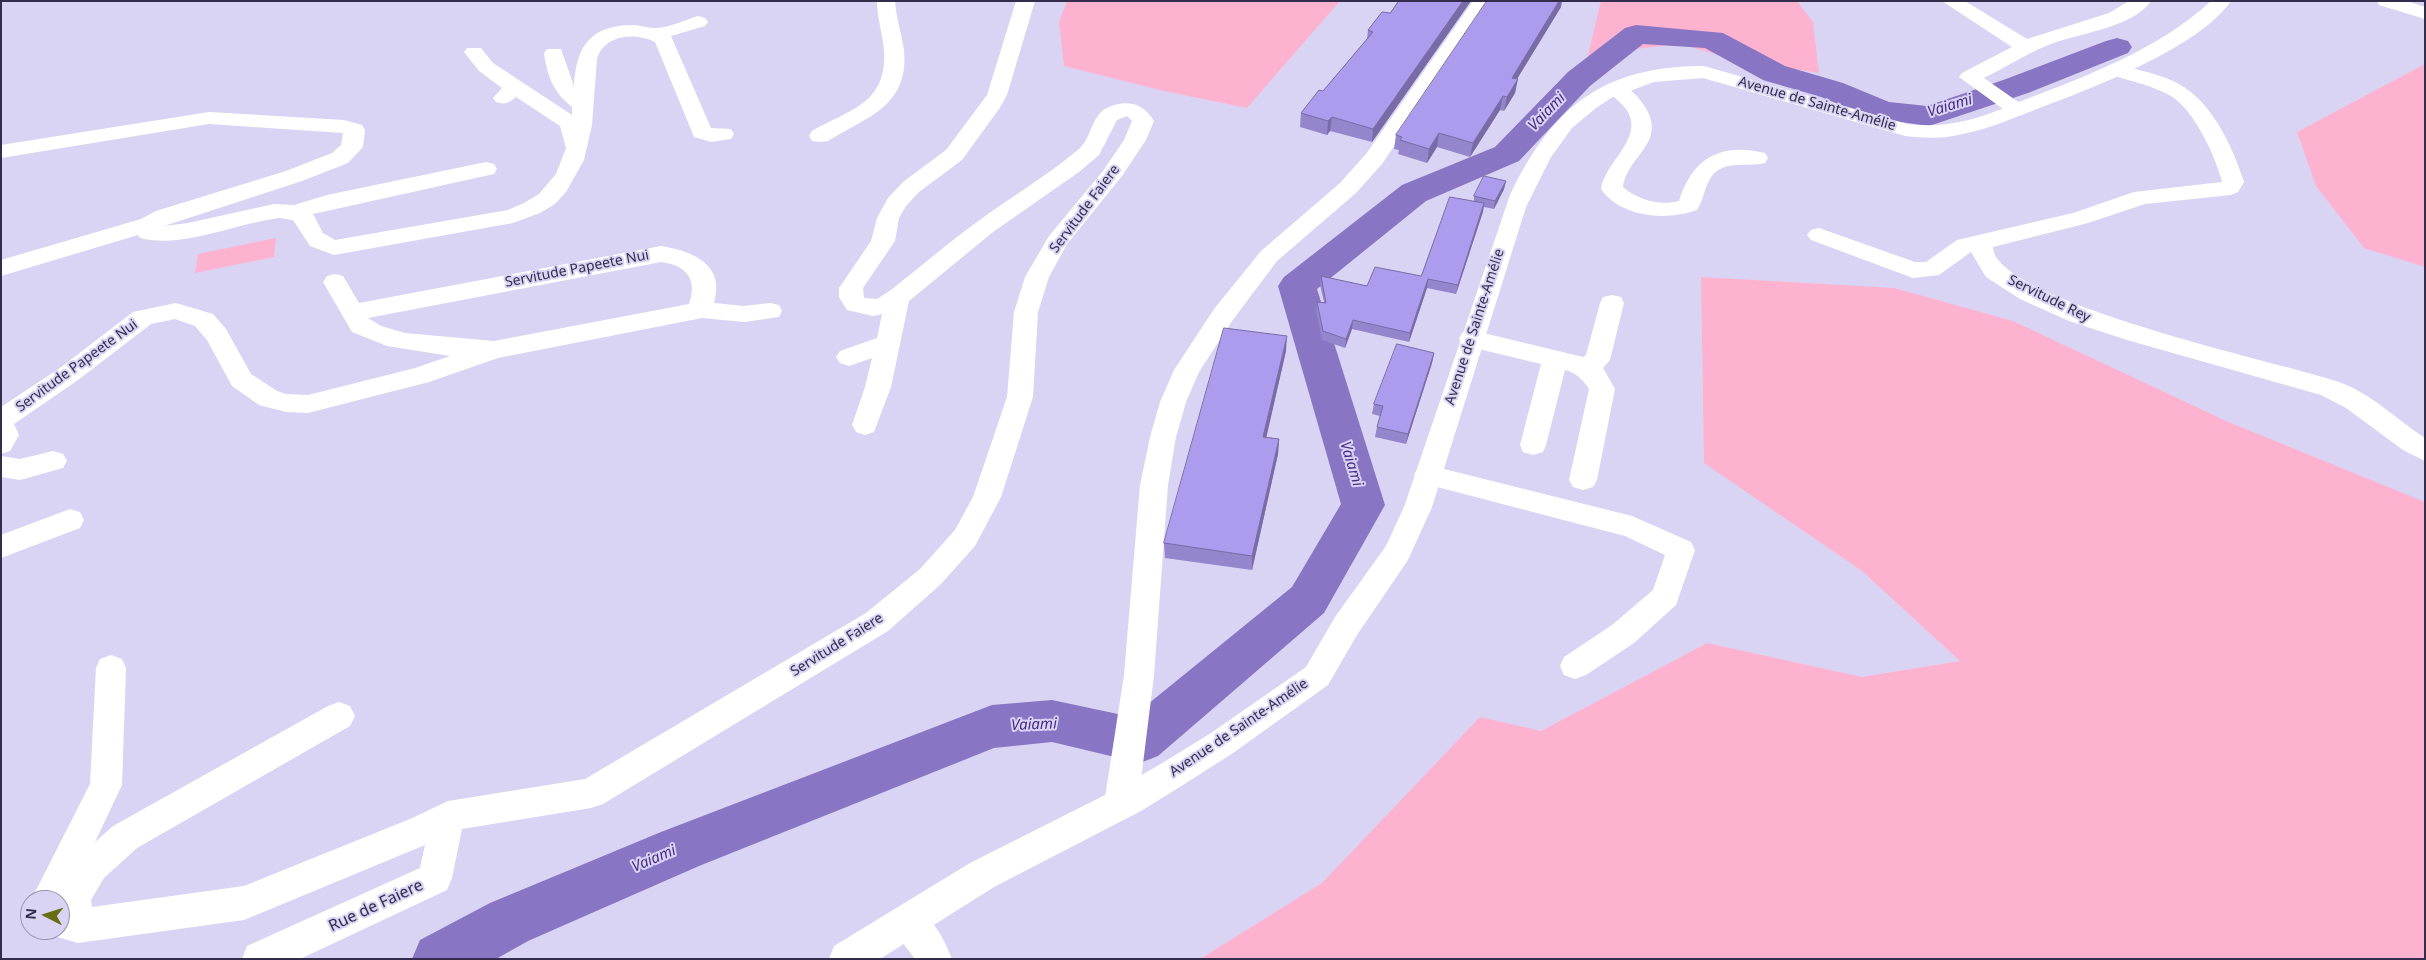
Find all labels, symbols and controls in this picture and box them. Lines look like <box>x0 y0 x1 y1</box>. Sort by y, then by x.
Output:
street label: Avenue de Sainte-Amélie <box>1736 73 1898 135</box>
water label: Vaiami <box>1525 89 1569 135</box>
water label: Vaiami <box>1925 91 1975 121</box>
street label: Servitude Faiere <box>1046 162 1124 256</box>
street label: Servitude Papeete Nui <box>504 247 650 291</box>
street label: Avenue de Sainte-Amélie <box>1442 247 1508 407</box>
street label: Servitude Rey <box>2005 272 2093 326</box>
street label: Servitude Papeete Nui <box>13 316 141 416</box>
water label: Vaiami <box>1336 439 1366 489</box>
street label: Servitude Faiere <box>788 610 886 680</box>
street label: Avenue de Sainte-Amélie <box>1167 675 1311 781</box>
water label: Vaiami <box>1011 715 1057 735</box>
water label: Vaiami <box>629 842 679 876</box>
street label: Rue de Faiere <box>326 876 426 936</box>
north arrow <box>20 890 70 940</box>
text: N <box>21 907 41 920</box>

